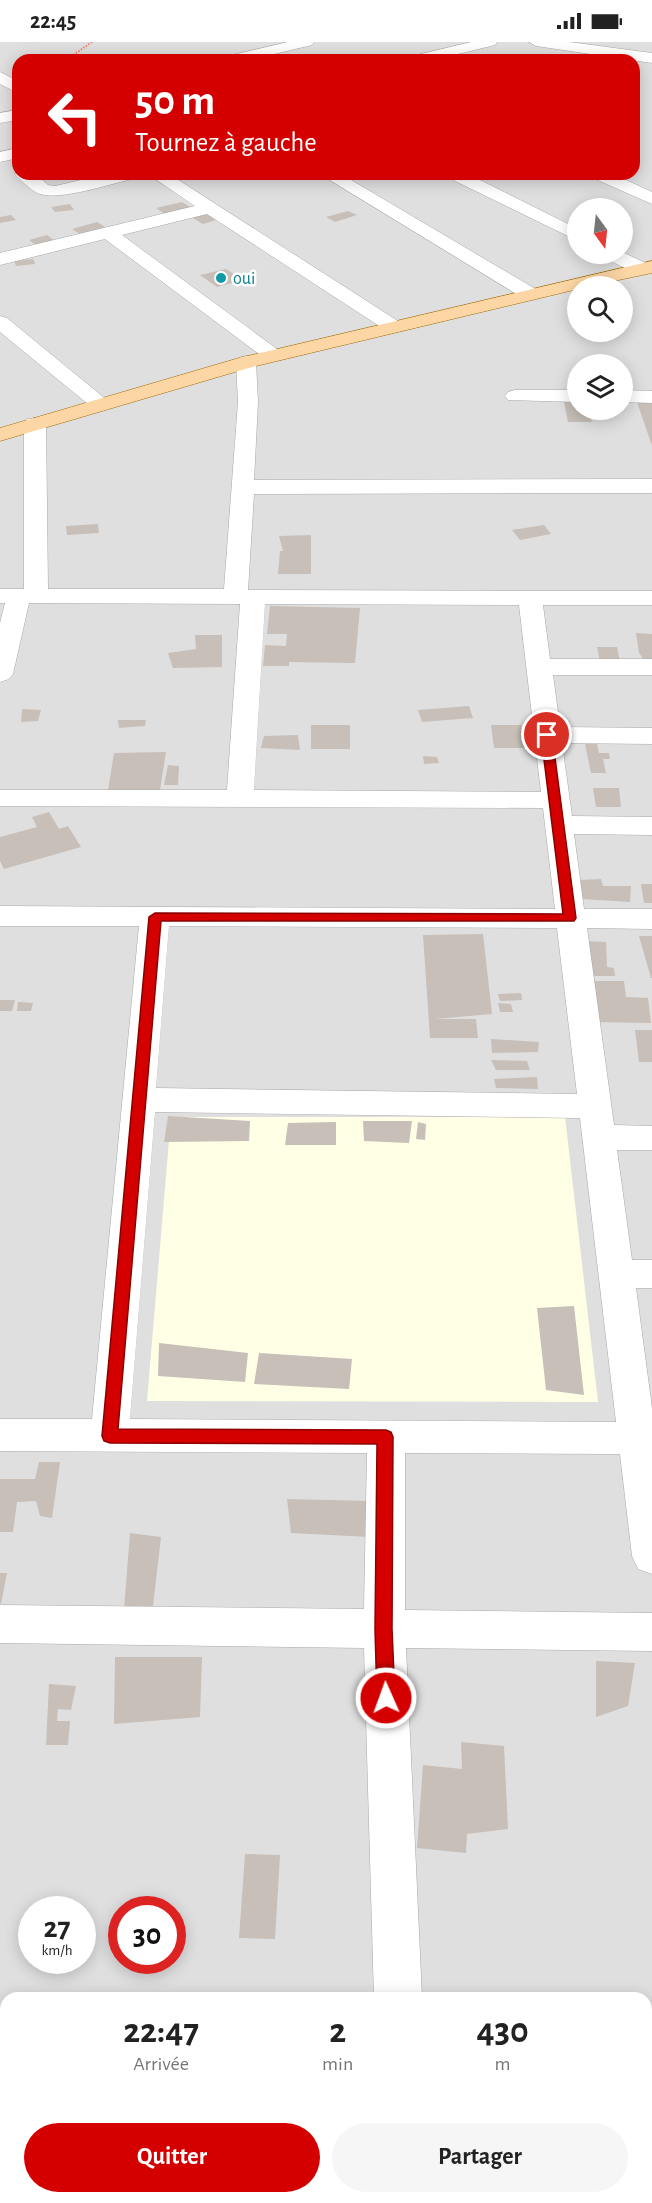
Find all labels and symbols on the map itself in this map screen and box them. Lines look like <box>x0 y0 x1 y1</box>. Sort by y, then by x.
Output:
north arrow <box>567 198 633 264</box>
place label: oui <box>233 270 255 288</box>
marker: oui <box>214 271 228 285</box>
pin <box>521 709 572 760</box>
position arrow <box>354 1666 418 1730</box>
speed limit sign: 30 <box>108 1896 186 1974</box>

